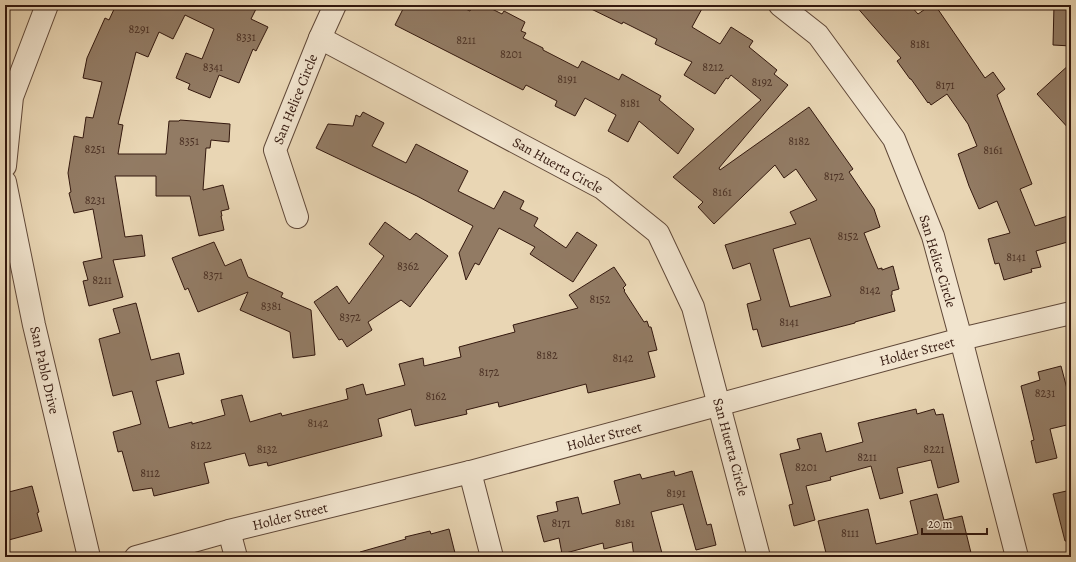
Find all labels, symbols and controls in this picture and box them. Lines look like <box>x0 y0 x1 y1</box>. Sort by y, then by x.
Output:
house number: 8291 <box>128 21 150 37</box>
house number: 8331 <box>236 29 256 45</box>
house number: 8211 <box>456 32 476 48</box>
house number: 8181 <box>910 36 930 52</box>
house number: 8201 <box>500 46 522 62</box>
street label: San Helice Circle <box>269 51 322 147</box>
house number: 8341 <box>203 59 223 75</box>
house number: 8212 <box>702 59 724 75</box>
house number: 8191 <box>557 71 577 87</box>
house number: 8192 <box>751 74 773 90</box>
house number: 8171 <box>935 77 955 93</box>
house number: 8181 <box>620 95 640 111</box>
house number: 8351 <box>179 133 199 149</box>
street label: San Huerta Circle <box>509 133 607 198</box>
house number: 8182 <box>788 133 810 149</box>
house number: 8251 <box>85 141 105 157</box>
house number: 8161 <box>983 142 1003 158</box>
house number: 8172 <box>824 168 845 184</box>
house number: 8161 <box>712 184 732 200</box>
house number: 8231 <box>85 192 105 208</box>
street label: San Helice Circle <box>914 212 961 310</box>
house number: 8152 <box>838 228 859 244</box>
house number: 8141 <box>1006 249 1026 265</box>
house number: 8362 <box>397 258 419 274</box>
house number: 8371 <box>203 267 223 283</box>
house number: 8211 <box>92 272 112 288</box>
house number: 8142 <box>859 282 881 298</box>
house number: 8152 <box>590 291 611 307</box>
house number: 8381 <box>261 298 281 314</box>
house number: 8372 <box>339 309 361 325</box>
house number: 8141 <box>779 314 799 330</box>
street label: San Pablo Drive <box>25 324 64 416</box>
street label: Holder Street <box>877 332 957 371</box>
house number: 8182 <box>536 347 558 363</box>
house number: 8142 <box>612 350 634 366</box>
house number: 8172 <box>479 364 500 380</box>
house number: 8231 <box>1035 385 1055 401</box>
house number: 8162 <box>425 388 447 404</box>
street label: San Huerta Circle <box>708 396 753 498</box>
house number: 8142 <box>307 415 329 431</box>
street label: Holder Street <box>564 417 644 456</box>
house number: 8122 <box>190 437 212 453</box>
house number: 8132 <box>257 441 278 457</box>
house number: 8221 <box>923 441 945 457</box>
house number: 8211 <box>857 449 877 465</box>
house number: 8201 <box>795 459 817 475</box>
house number: 8112 <box>140 465 160 481</box>
house number: 8191 <box>666 485 686 501</box>
street label: Holder Street <box>250 498 330 535</box>
scale bar <box>922 510 987 536</box>
house number: 8171 <box>551 515 571 531</box>
house number: 8181 <box>615 515 635 531</box>
text: 20 m <box>928 516 952 532</box>
house number: 8111 <box>841 525 859 541</box>

